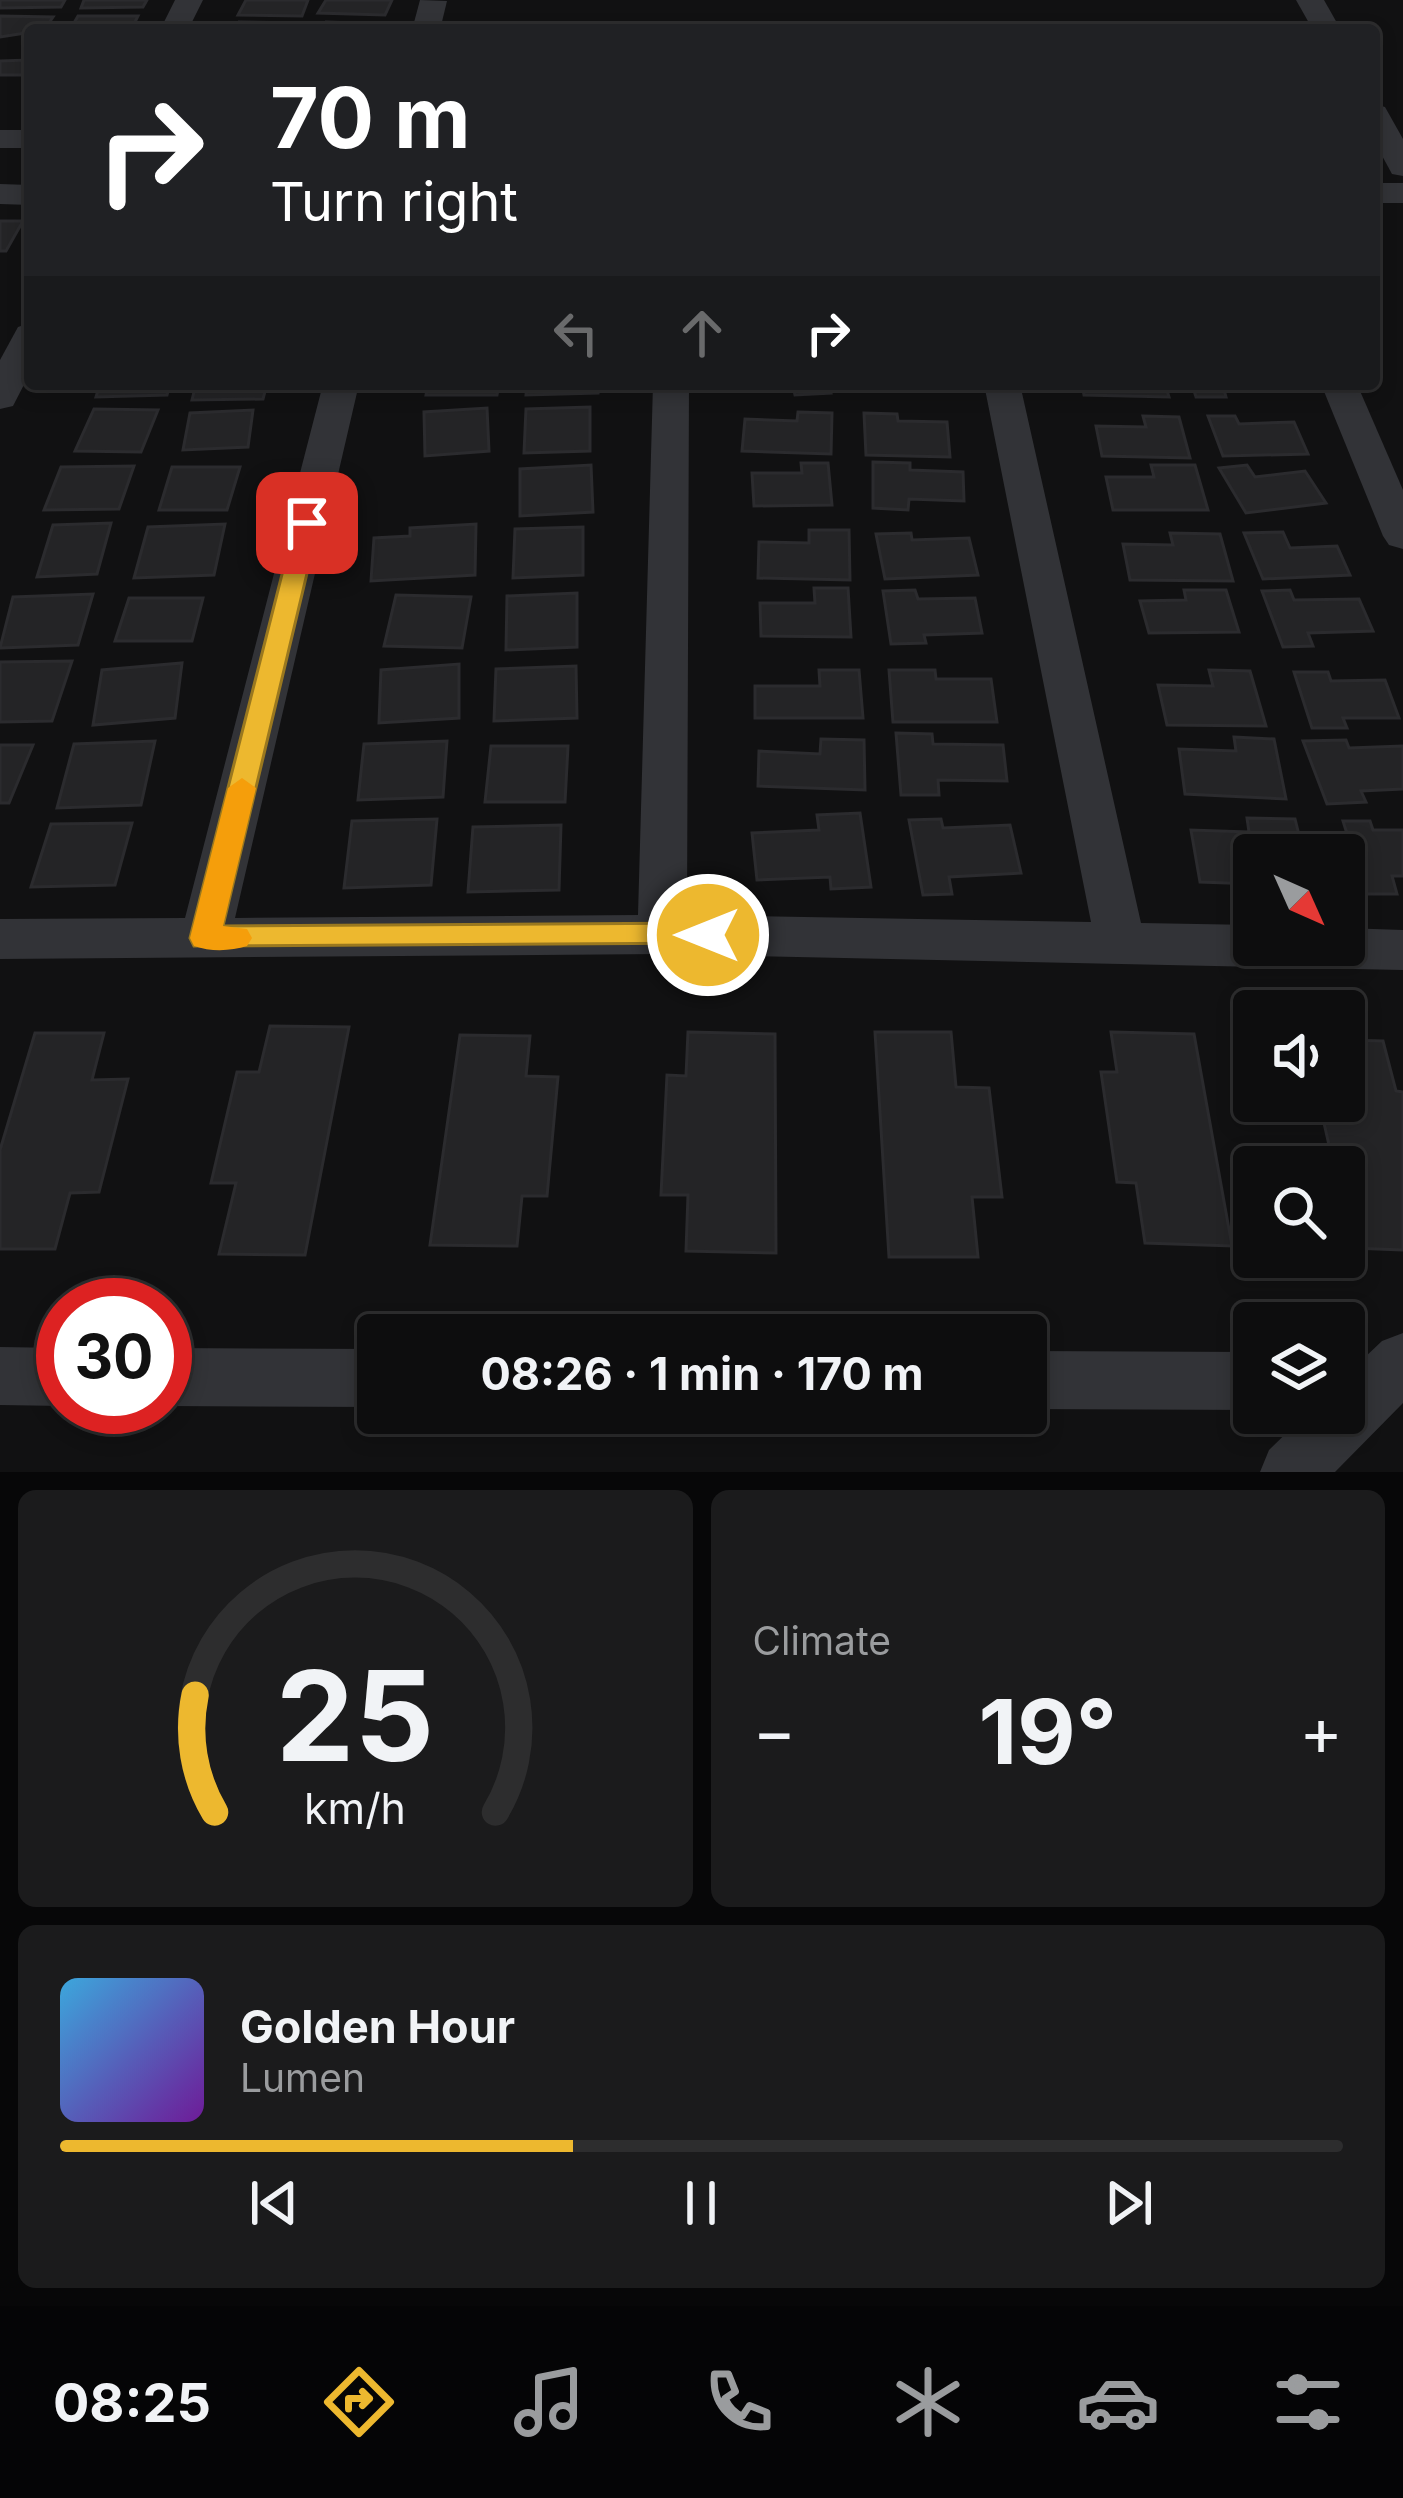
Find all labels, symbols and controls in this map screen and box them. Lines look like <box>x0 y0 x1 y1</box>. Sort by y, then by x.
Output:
text: 70 m <box>270 67 471 168</box>
icon: right <box>72 72 228 228</box>
text: Turn right <box>270 169 518 234</box>
icon: left <box>543 300 609 366</box>
icon: ahead <box>669 300 735 366</box>
icon: right <box>795 300 861 366</box>
pin <box>256 472 358 574</box>
icon: arrive <box>274 490 340 556</box>
north arrow <box>1233 834 1365 966</box>
map controls <box>1233 834 1365 1434</box>
position arrow <box>645 872 771 998</box>
button: sound <box>1233 990 1365 1122</box>
button: search <box>1233 1146 1365 1278</box>
speed limit sign: 30 <box>36 1278 192 1434</box>
button: layers <box>1233 1302 1365 1434</box>
text: 08:26 · 1 min · 170 m <box>480 1346 924 1401</box>
text: Climate <box>753 1617 891 1664</box>
text: 25 <box>276 1640 434 1791</box>
text: 19° <box>978 1677 1117 1786</box>
text: − <box>753 1691 796 1771</box>
text: + <box>1299 1691 1343 1771</box>
text: km/h <box>304 1781 406 1833</box>
text: Golden Hour <box>240 1999 515 2054</box>
text: Lumen <box>240 2054 365 2101</box>
icon: previous <box>241 2170 307 2236</box>
icon: pause <box>668 2170 734 2236</box>
icon: next <box>1096 2170 1162 2236</box>
icon: directions <box>317 2360 401 2444</box>
icon: music <box>507 2360 591 2444</box>
icon: phone <box>697 2360 781 2444</box>
icon: climate <box>886 2360 970 2444</box>
icon: car <box>1076 2360 1160 2444</box>
icon: filters <box>1266 2360 1350 2444</box>
text: 08:25 <box>53 2370 211 2435</box>

